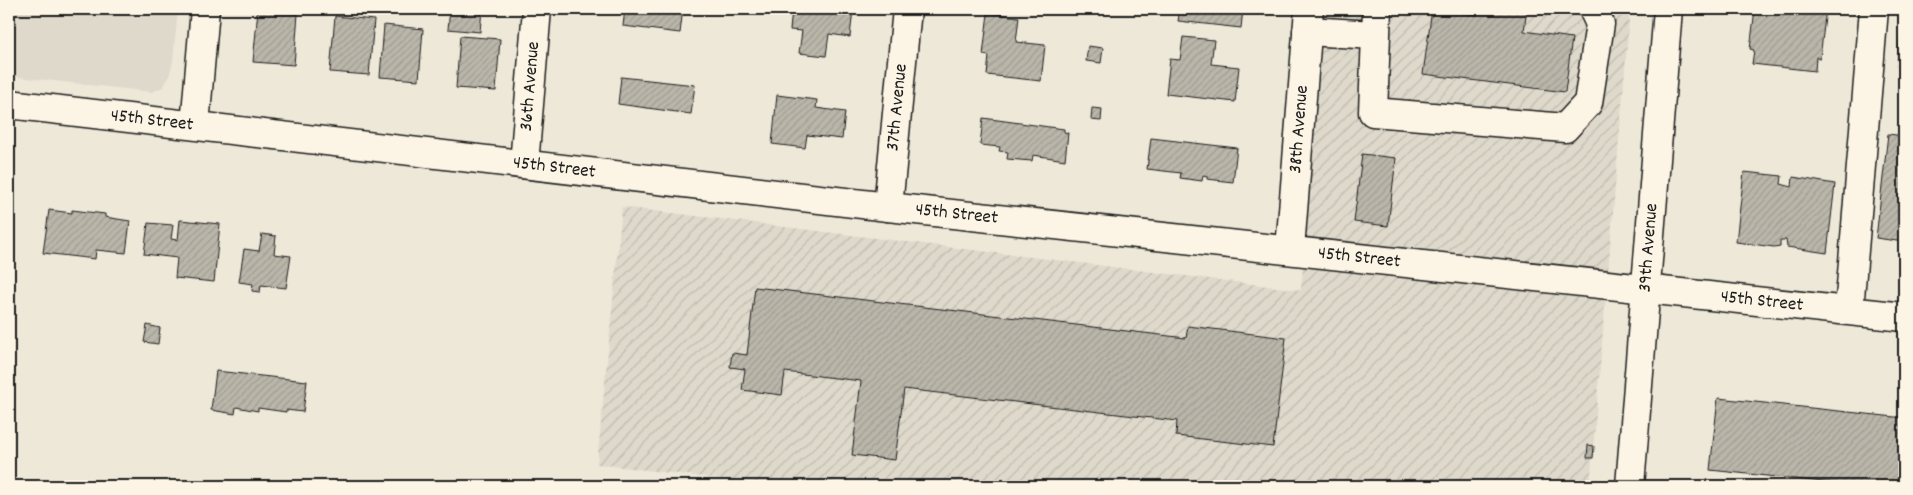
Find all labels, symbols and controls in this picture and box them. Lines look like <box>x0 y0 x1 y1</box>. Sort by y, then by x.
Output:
street label: 36th Avenue <box>513 40 548 132</box>
street label: 37th Avenue <box>880 62 915 152</box>
street label: 38th Avenue <box>1283 84 1316 174</box>
street label: 45th Street <box>109 103 195 139</box>
street label: 45th Street <box>511 150 597 186</box>
street label: 45th Street <box>914 197 999 232</box>
street label: 39th Avenue <box>1632 202 1666 293</box>
street label: 45th Street <box>1317 240 1402 276</box>
street label: 45th Street <box>1719 284 1805 320</box>

